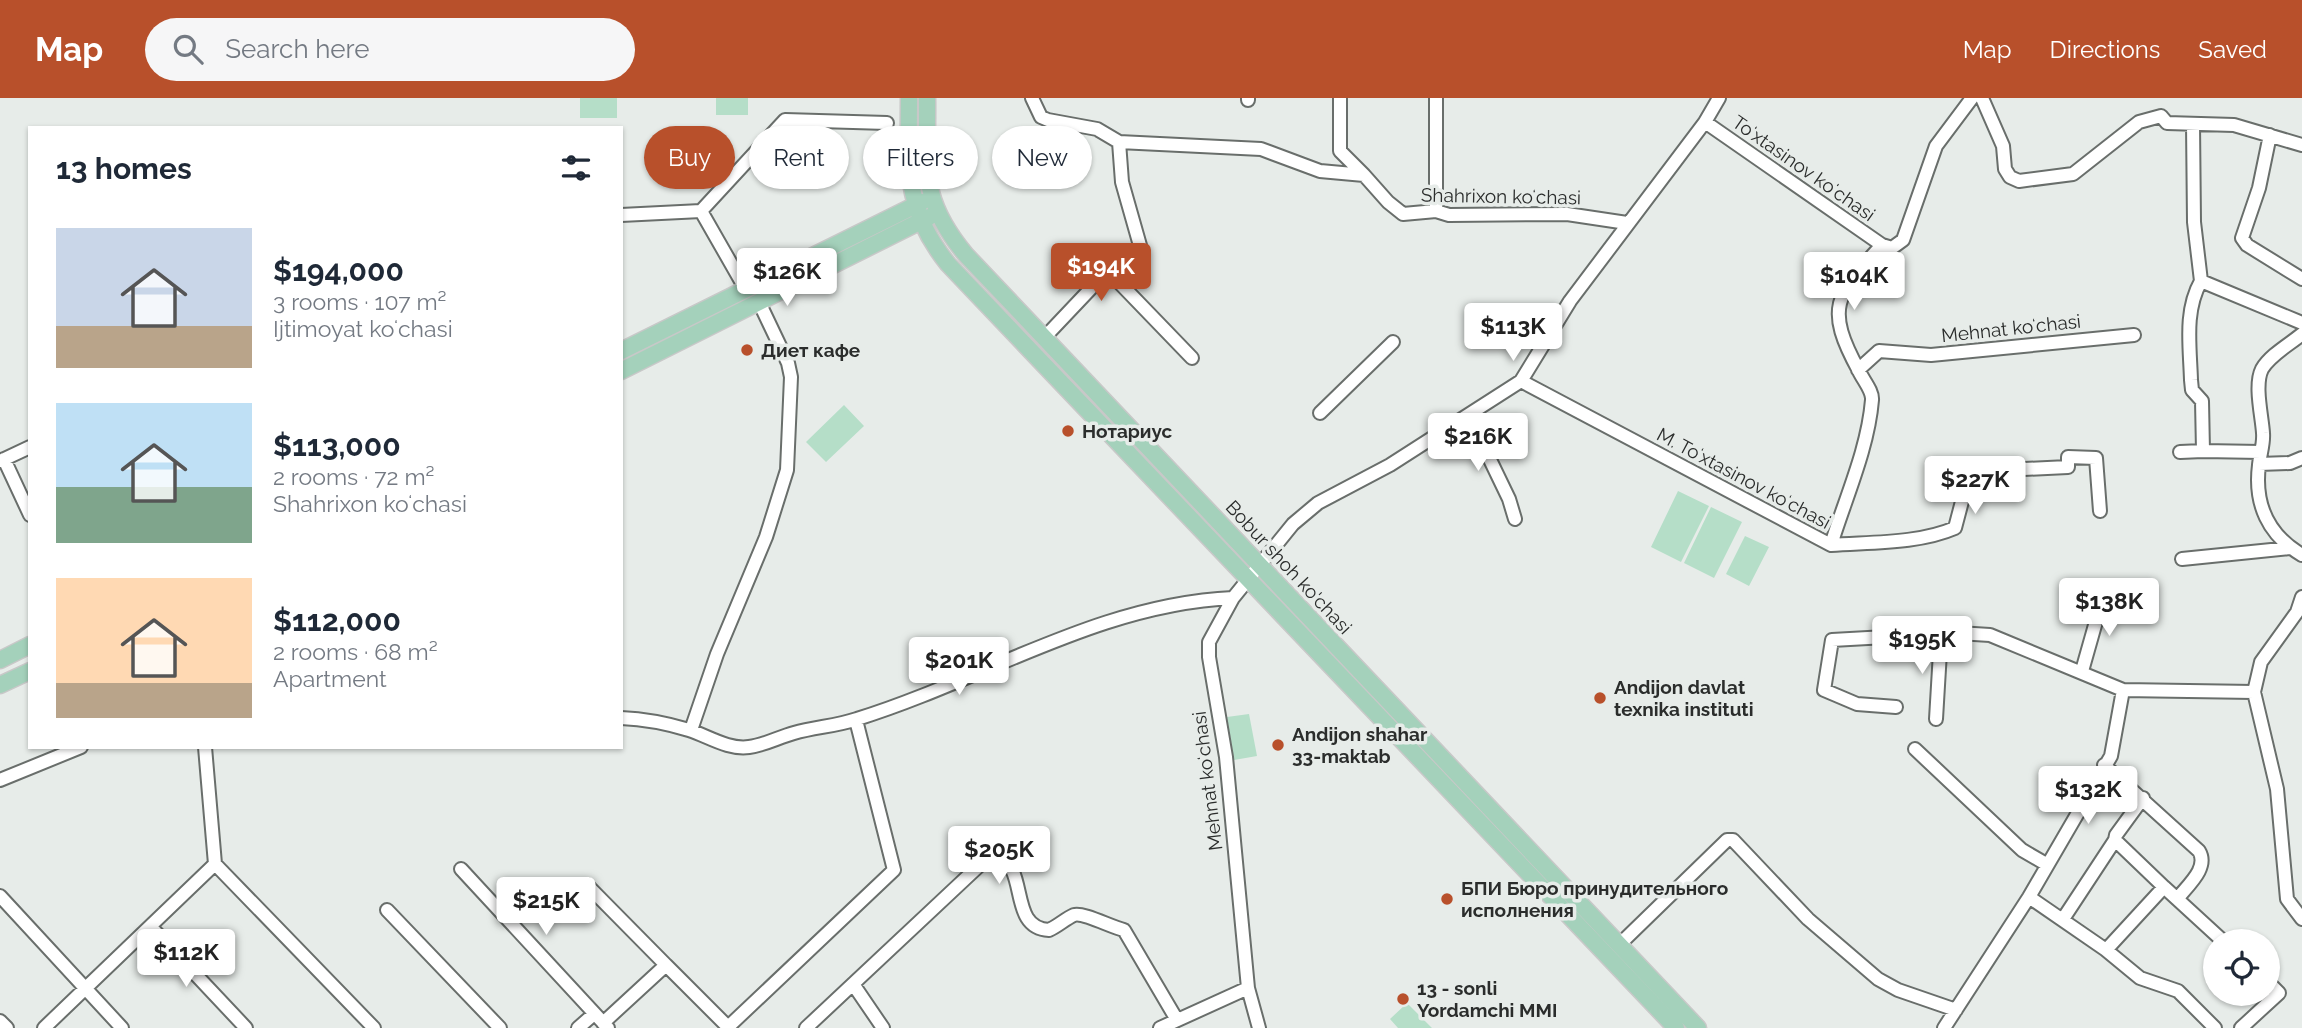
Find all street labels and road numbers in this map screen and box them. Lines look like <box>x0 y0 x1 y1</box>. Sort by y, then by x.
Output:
street label: Toʻxtasinov koʻchasi <box>1729 111 1879 225</box>
street label: Shahrixon koʻchasi <box>1421 184 1581 208</box>
street label: Mehnat koʻchasi <box>1940 310 2082 346</box>
street label: M. Toʻxtasinov koʻchasi <box>1653 423 1835 533</box>
street label: Bobur shoh ko'chasi <box>1221 496 1357 638</box>
street label: Mehnat koʻchasi <box>1188 710 1226 852</box>

